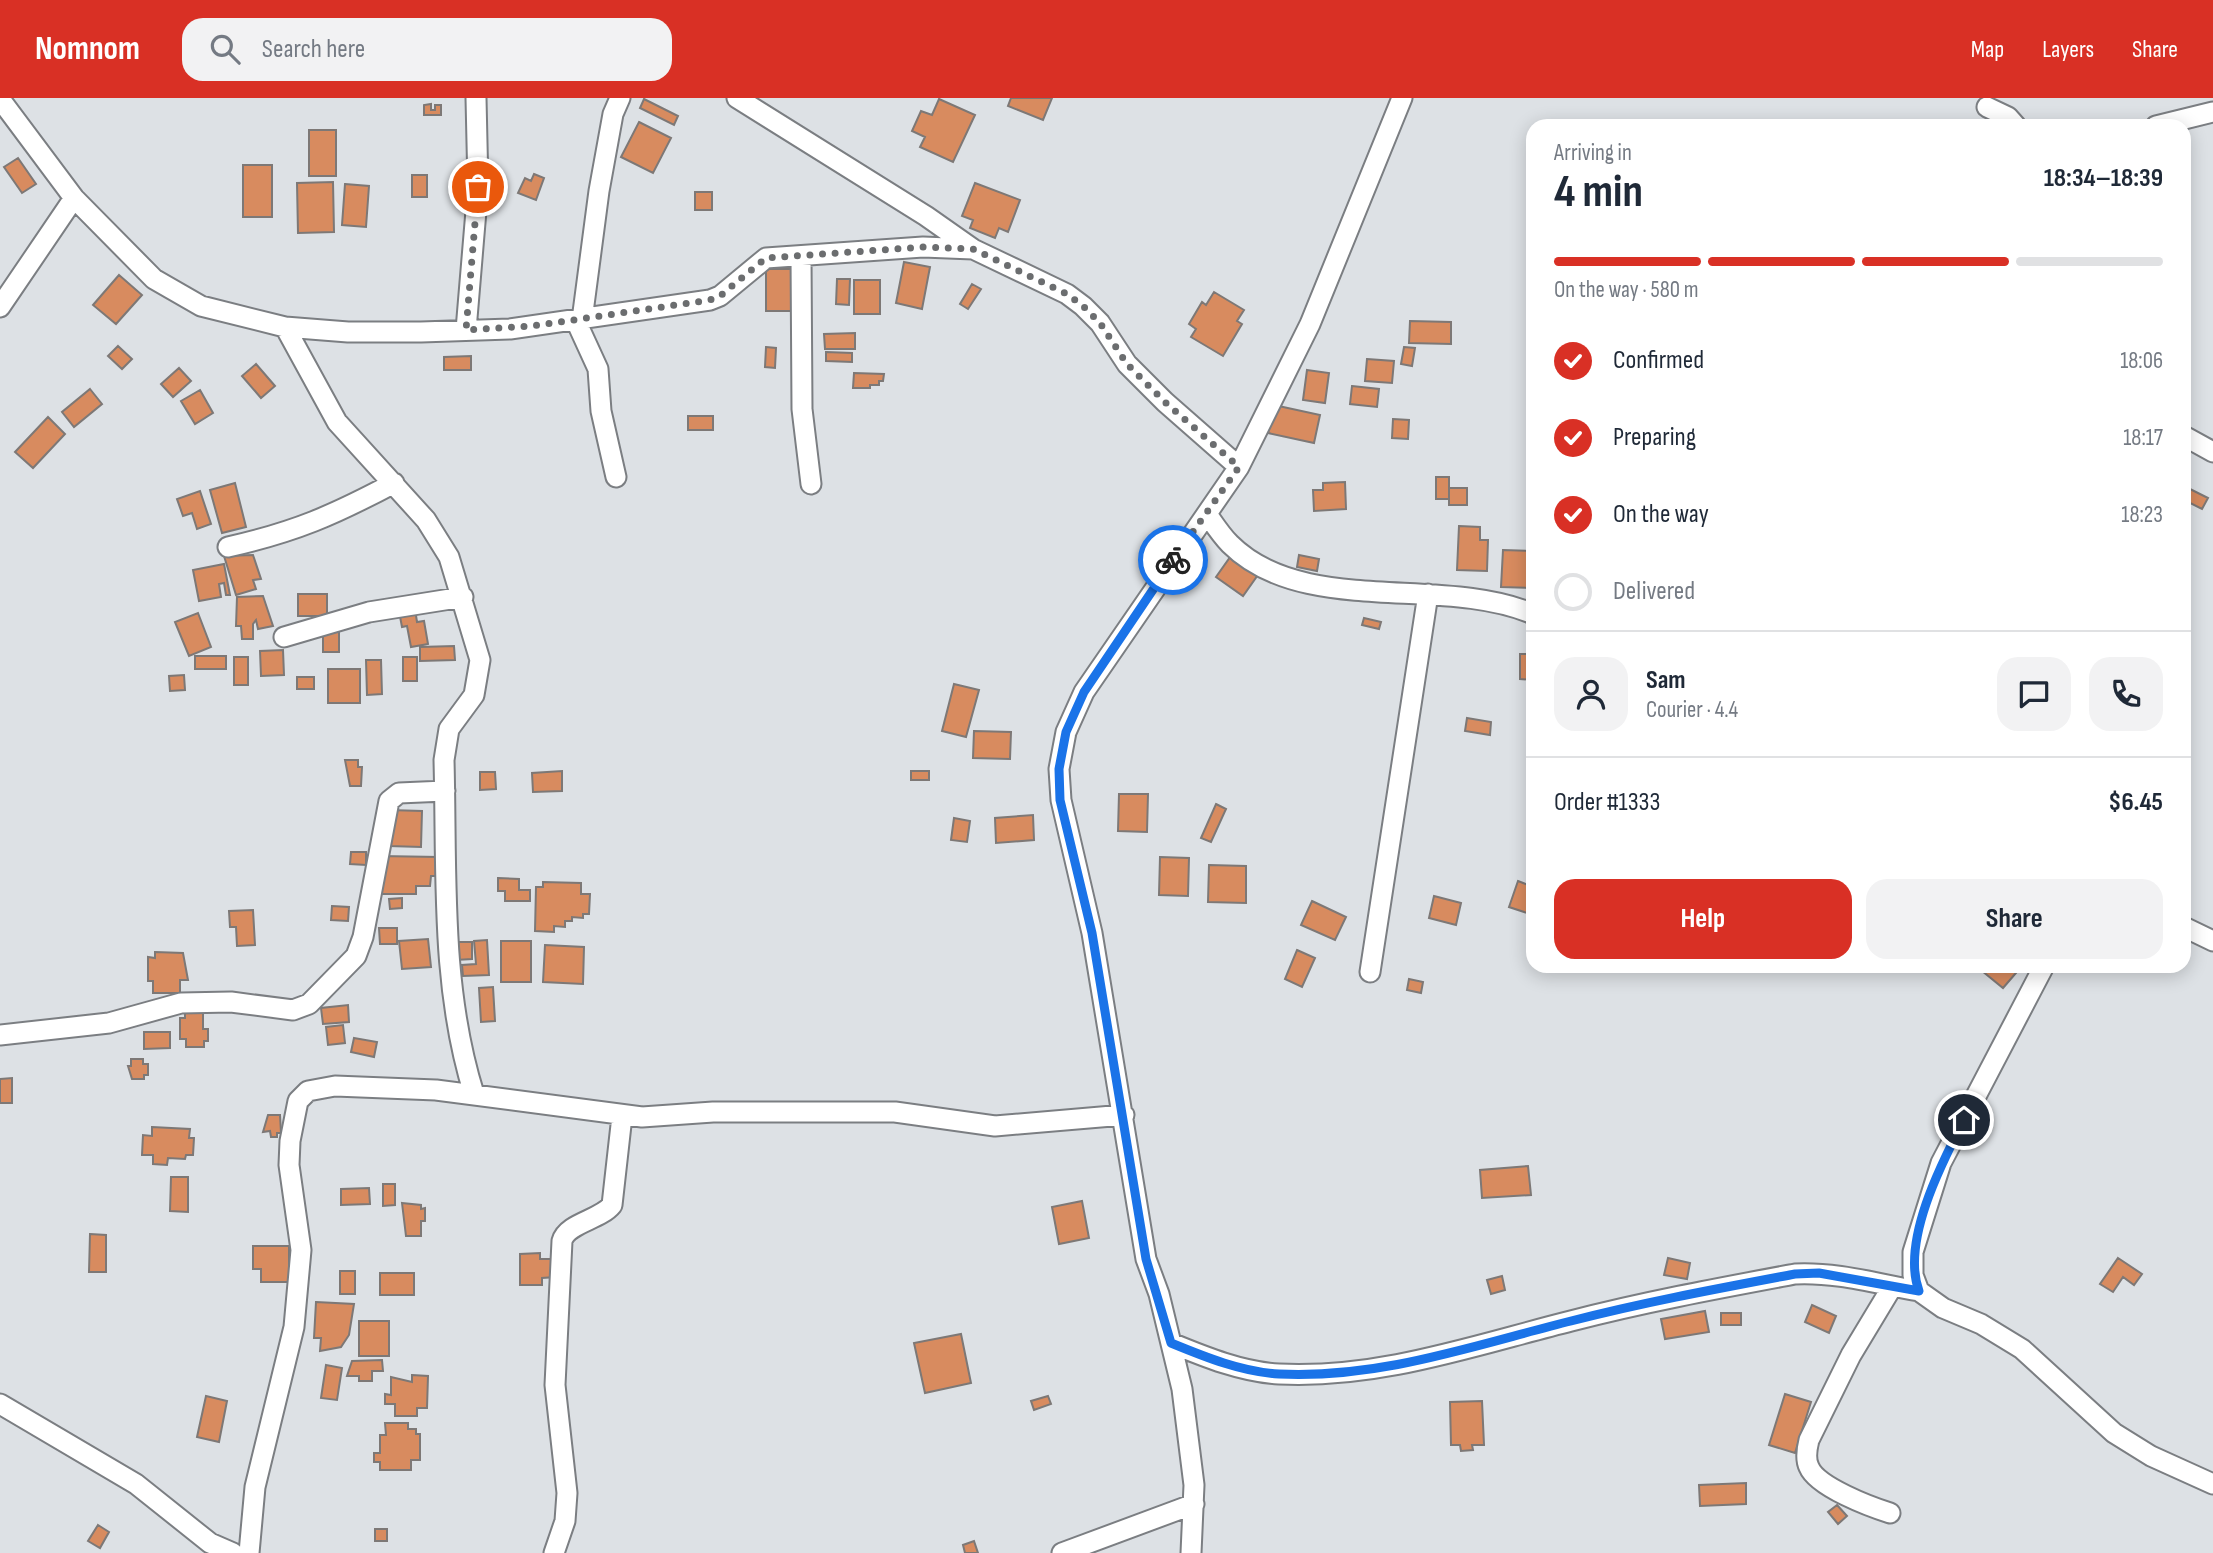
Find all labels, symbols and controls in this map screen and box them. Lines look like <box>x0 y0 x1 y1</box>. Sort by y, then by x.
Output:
search box <box>182 18 672 81</box>
text: Nomnom <box>35 29 140 69</box>
icon: search <box>206 30 244 68</box>
text: Search here <box>262 34 365 65</box>
text: Map <box>1971 35 2004 64</box>
text: Layers <box>2042 35 2094 64</box>
text: Share <box>2132 35 2178 64</box>
text: Arriving in <box>1554 139 1632 167</box>
pin <box>448 157 508 217</box>
text: 18:34–18:39 <box>2044 163 2163 194</box>
text: 4 min <box>1554 165 1643 220</box>
icon: bag <box>459 168 497 206</box>
text: On the way · 580 m <box>1554 276 1699 304</box>
icon: check <box>1554 342 1592 380</box>
text: Confirmed <box>1613 345 1704 376</box>
text: 18:06 <box>2120 347 2163 375</box>
icon: check <box>1554 419 1592 457</box>
text: Preparing <box>1613 422 1696 453</box>
text: 18:17 <box>2123 424 2163 452</box>
icon: check <box>1554 496 1592 534</box>
text: On the way <box>1613 499 1709 530</box>
text: 18:23 <box>2121 501 2163 529</box>
courier <box>1138 525 1208 595</box>
icon: bike <box>1154 541 1192 579</box>
text: Delivered <box>1613 576 1695 607</box>
button: person <box>1554 657 1628 731</box>
button: chat <box>1997 657 2071 731</box>
button: phone <box>2089 657 2163 731</box>
text: Sam <box>1646 665 1686 696</box>
text: Courier · 4.4 <box>1646 696 1738 724</box>
text: Order #1333 <box>1554 787 1660 818</box>
text: $6.45 <box>2108 787 2163 818</box>
button: Help <box>1554 879 1852 959</box>
button: Share <box>1866 879 2163 959</box>
pin <box>1934 1090 1994 1150</box>
icon: home <box>1945 1101 1983 1139</box>

